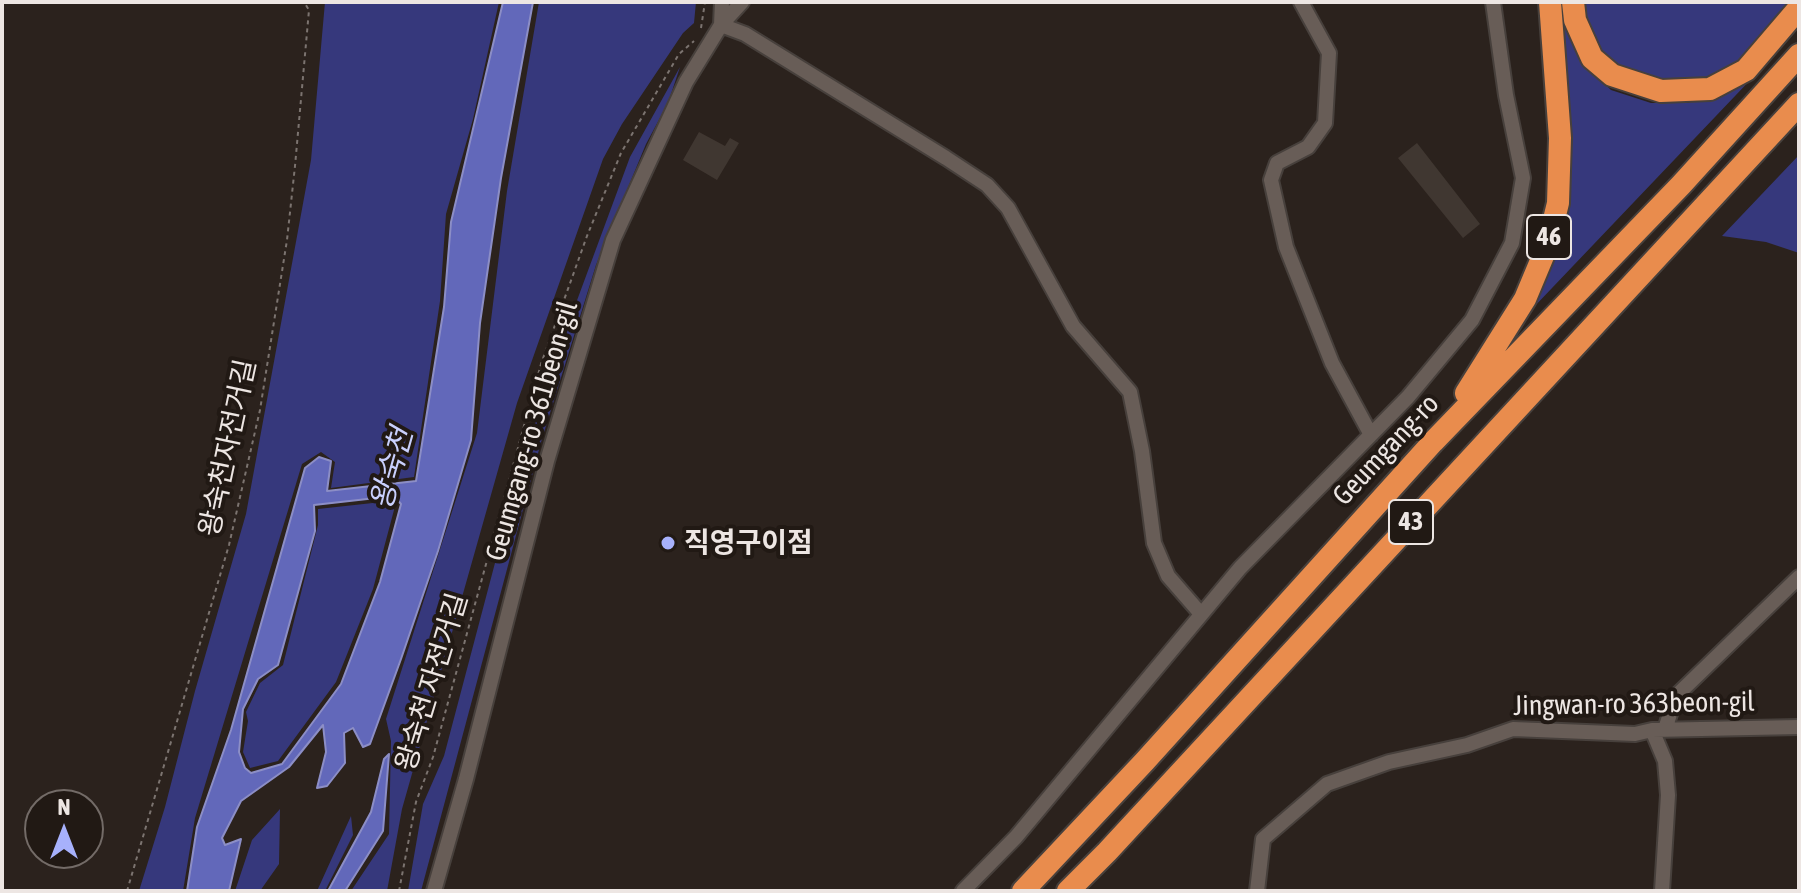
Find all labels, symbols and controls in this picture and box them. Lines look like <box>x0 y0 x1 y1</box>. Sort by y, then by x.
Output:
road number: 46 <box>1527 215 1571 259</box>
street label: Geumgang-ro 361beon-gil <box>479 297 585 565</box>
street label: 왕숙천자전거길 <box>193 356 263 540</box>
street label: Geumgang-ro <box>1326 387 1446 513</box>
water label: 왕숙천 <box>363 424 421 514</box>
road number: 43 <box>1389 500 1433 544</box>
place label: 직영구이점 <box>684 526 813 560</box>
marker: 직영구이점 <box>659 534 677 552</box>
street label: 왕숙천 자전거길 <box>389 589 475 775</box>
street label: Jingwan-ro 363beon-gil <box>1513 685 1755 723</box>
north arrow <box>24 789 104 869</box>
text: N <box>58 794 70 820</box>

